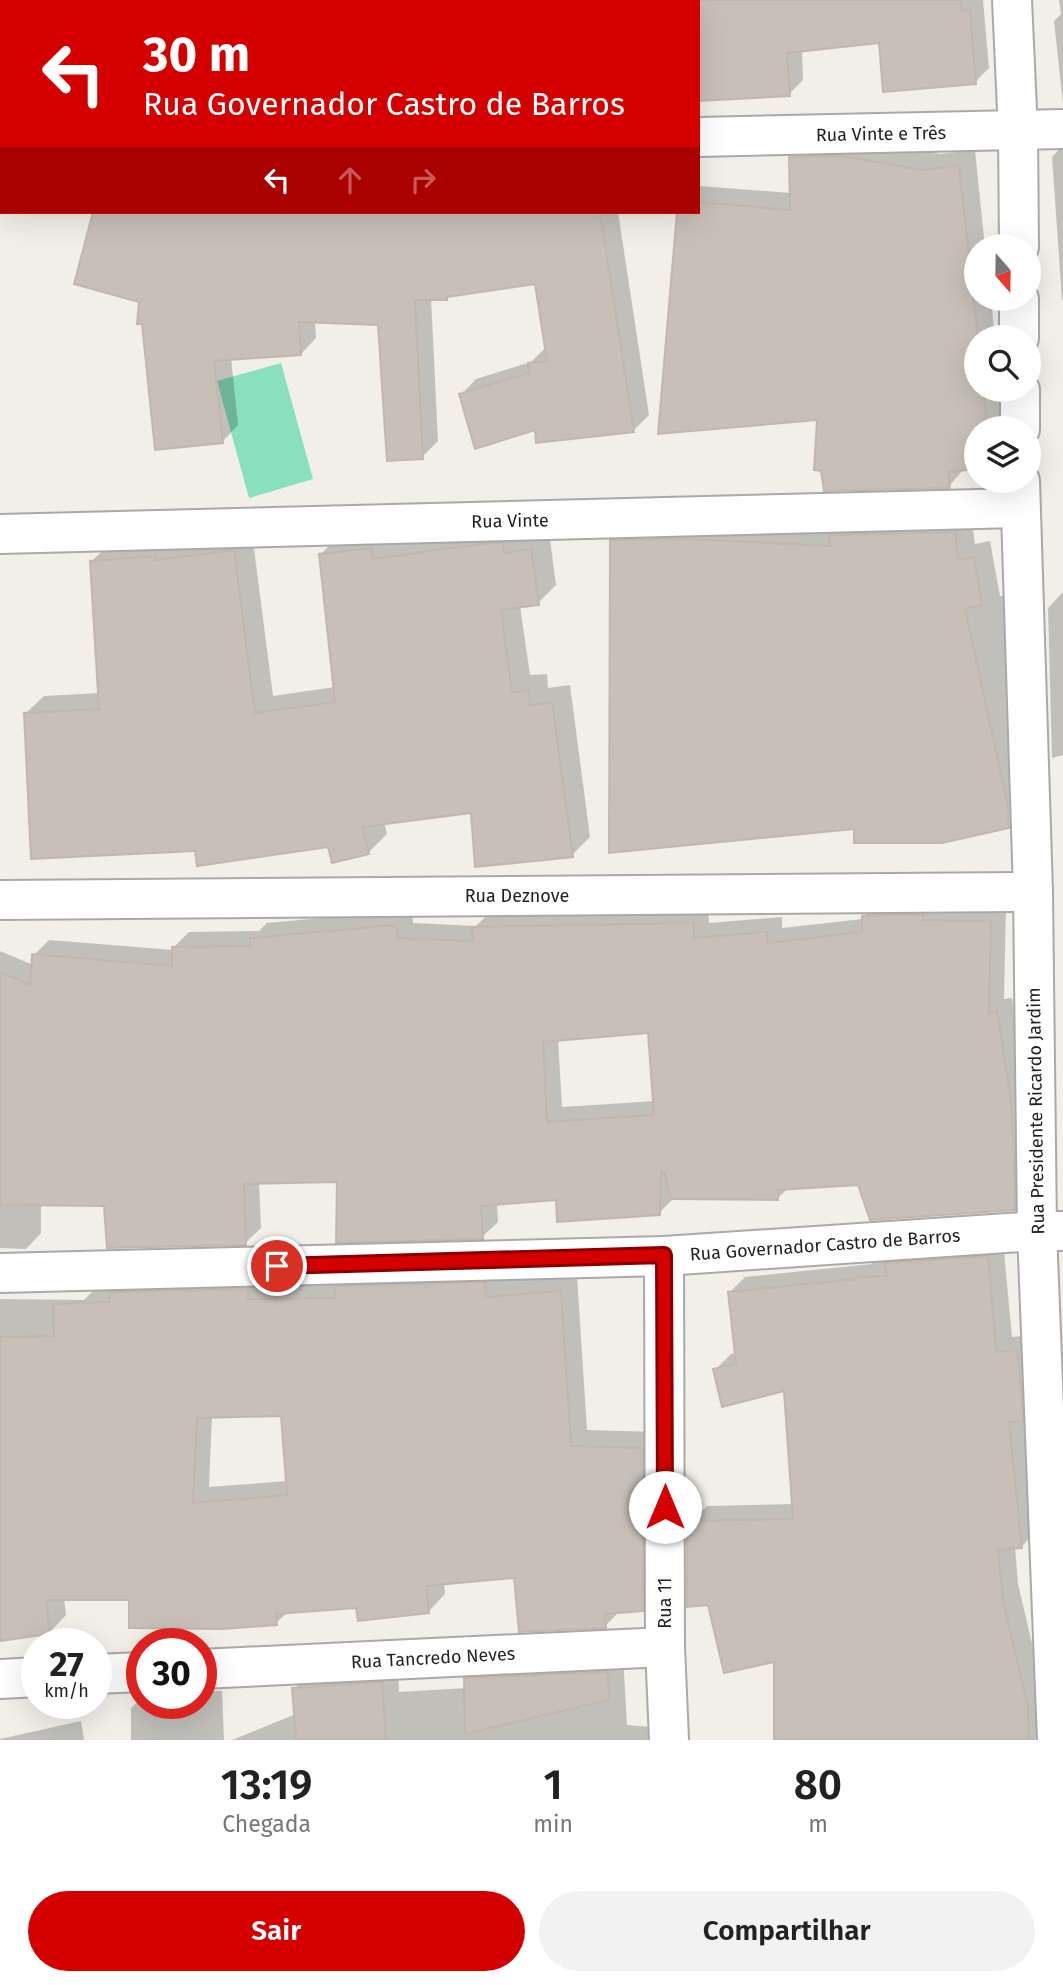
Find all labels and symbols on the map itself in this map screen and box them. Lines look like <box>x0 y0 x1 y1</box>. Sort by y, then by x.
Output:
street label: Rua Vinte e Três <box>816 122 946 146</box>
north arrow <box>964 234 1041 312</box>
street label: Rua Vinte <box>471 509 549 533</box>
street label: Rua Deznove <box>465 885 569 907</box>
street label: Rua Presidente Ricardo Jardim <box>1023 987 1049 1235</box>
street label: Rua Governador Castro de Barros <box>689 1225 961 1265</box>
pin <box>247 1236 307 1296</box>
position arrow <box>628 1470 702 1544</box>
street label: Rua 11 <box>654 1577 676 1629</box>
speed limit sign: 30 <box>126 1628 217 1719</box>
street label: Rua Tancredo Neves <box>350 1643 516 1673</box>

